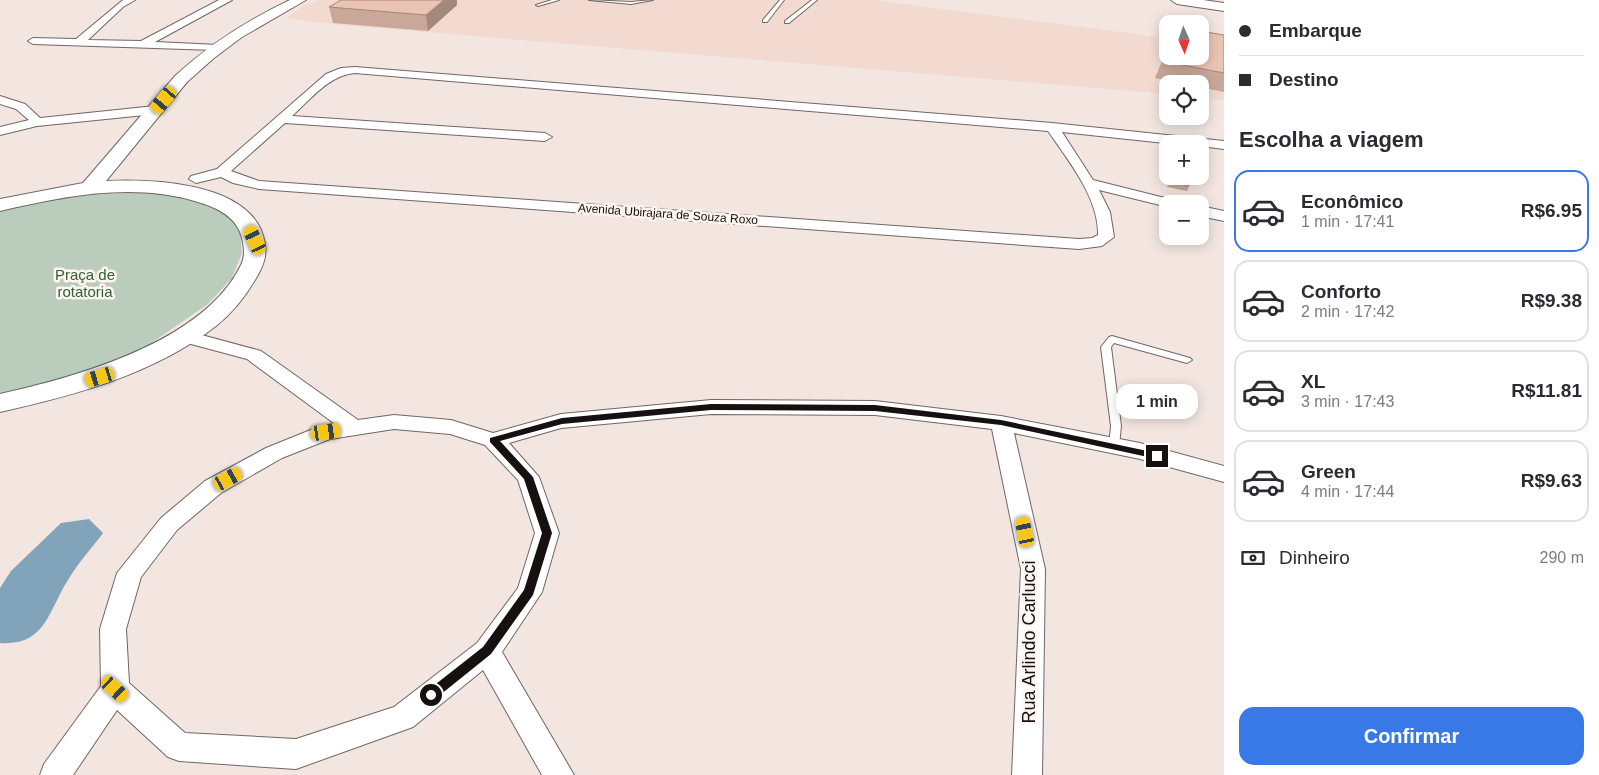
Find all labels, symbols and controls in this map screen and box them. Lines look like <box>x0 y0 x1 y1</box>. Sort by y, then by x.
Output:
north arrow <box>1159 15 1209 65</box>
map controls <box>1159 15 1209 245</box>
text: Embarque <box>1269 20 1362 41</box>
text: Destino <box>1269 69 1339 90</box>
button: locate <box>1159 75 1209 125</box>
car <box>148 84 179 116</box>
text: Escolha a viagem <box>1239 127 1424 152</box>
button: + <box>1159 135 1209 185</box>
icon: car <box>1241 189 1286 234</box>
text: Econômico <box>1301 191 1403 212</box>
button: − <box>1159 195 1209 245</box>
text: R$6.95 <box>1521 200 1582 221</box>
street label: Avenida Ubirajara de Souza Roxo <box>577 201 759 227</box>
text: 1 min · 17:41 <box>1301 213 1394 230</box>
car <box>241 223 268 257</box>
park label: Praça de rotatoria <box>55 266 115 300</box>
icon: car <box>1241 279 1286 324</box>
text: Conforto <box>1301 281 1381 302</box>
text: R$9.38 <box>1521 290 1582 311</box>
text: 2 min · 17:42 <box>1301 303 1394 320</box>
car <box>83 365 116 389</box>
icon: car <box>1241 369 1286 414</box>
text: XL <box>1301 371 1325 392</box>
text: R$11.81 <box>1511 380 1582 401</box>
callout: 1 min <box>1116 384 1198 418</box>
text: 1 min <box>1136 393 1178 410</box>
text: 3 min · 17:43 <box>1301 393 1394 410</box>
car <box>310 422 341 442</box>
route end <box>1146 445 1168 467</box>
icon: car <box>1241 459 1286 504</box>
text: Green <box>1301 461 1356 482</box>
car <box>211 465 244 493</box>
text: R$9.63 <box>1521 470 1582 491</box>
text: 4 min · 17:44 <box>1301 483 1394 500</box>
car <box>1014 516 1035 548</box>
icon: cash <box>1239 544 1267 572</box>
text: Dinheiro <box>1279 547 1350 568</box>
text: 290 m <box>1540 549 1584 566</box>
street label: Rua Arlindo Carlucci <box>1019 560 1039 724</box>
car <box>98 673 131 705</box>
route start <box>420 684 442 706</box>
button: Confirmar <box>1239 707 1584 765</box>

